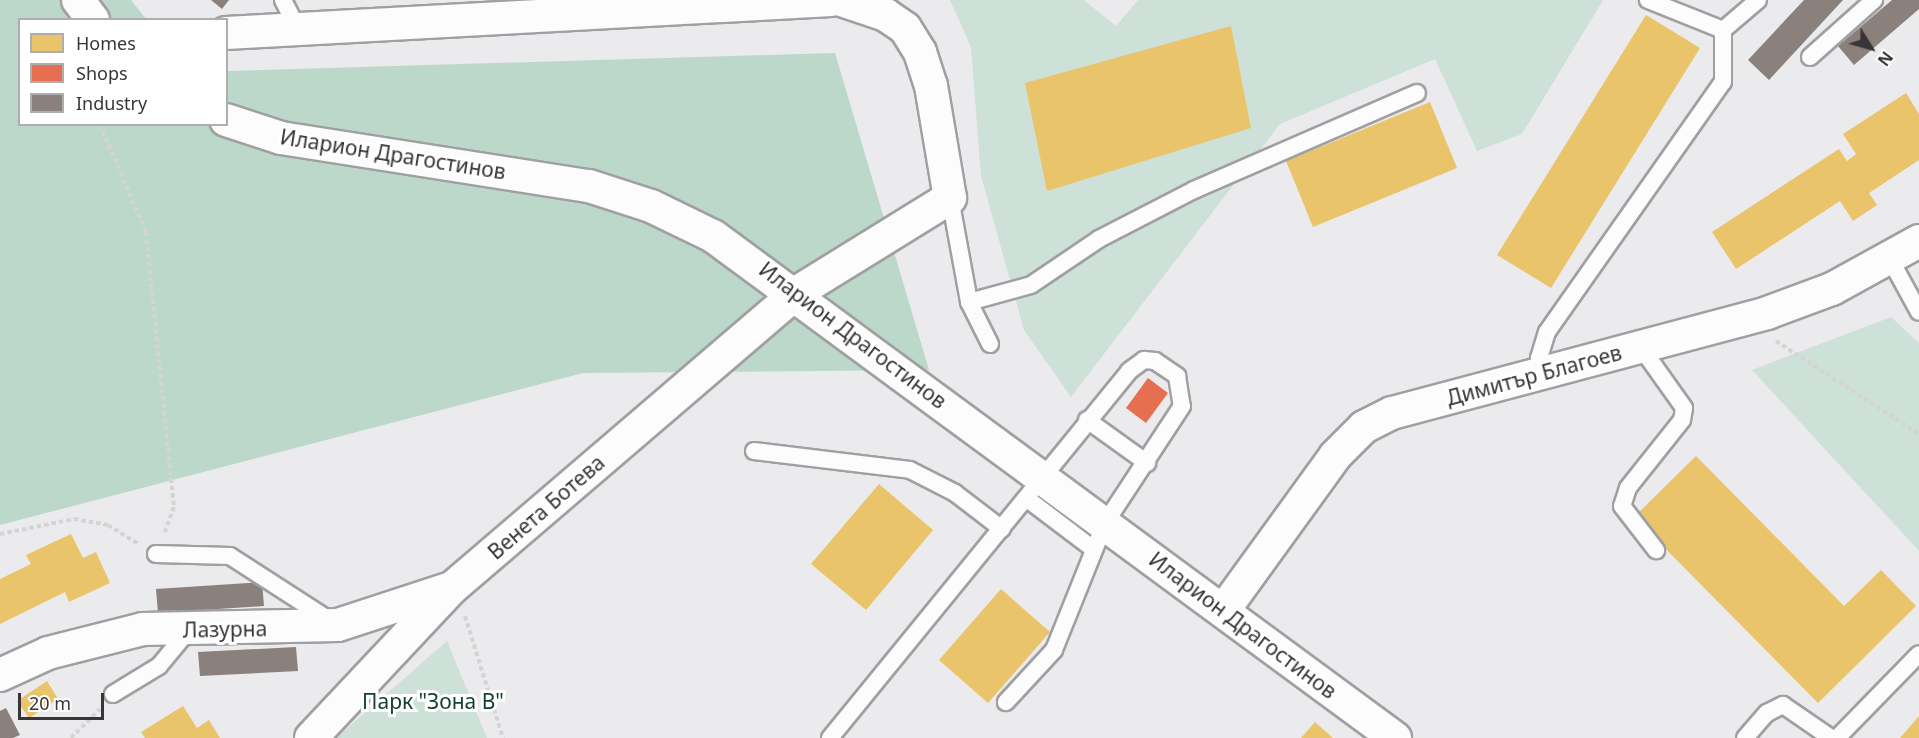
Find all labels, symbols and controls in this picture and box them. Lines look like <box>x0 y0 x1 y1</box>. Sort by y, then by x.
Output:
legend <box>18 18 228 126</box>
north arrow <box>1841 18 1901 78</box>
text: Homes <box>76 31 136 55</box>
text: N <box>1873 47 1898 71</box>
text: Shops <box>76 61 128 85</box>
text: Industry <box>76 91 147 115</box>
street label: Иларион Драгостинов <box>278 124 508 184</box>
street label: Иларион Драгостинов <box>754 256 952 414</box>
street label: Димитър Благоев <box>1444 339 1624 411</box>
street label: Венета Ботева <box>483 450 609 564</box>
street label: Иларион Драгостинов <box>1144 546 1342 704</box>
street label: Лазурна <box>183 616 267 642</box>
scale bar <box>21 681 106 719</box>
park label: Парк "Зона В" <box>362 688 504 714</box>
text: 20 m <box>29 691 71 715</box>

